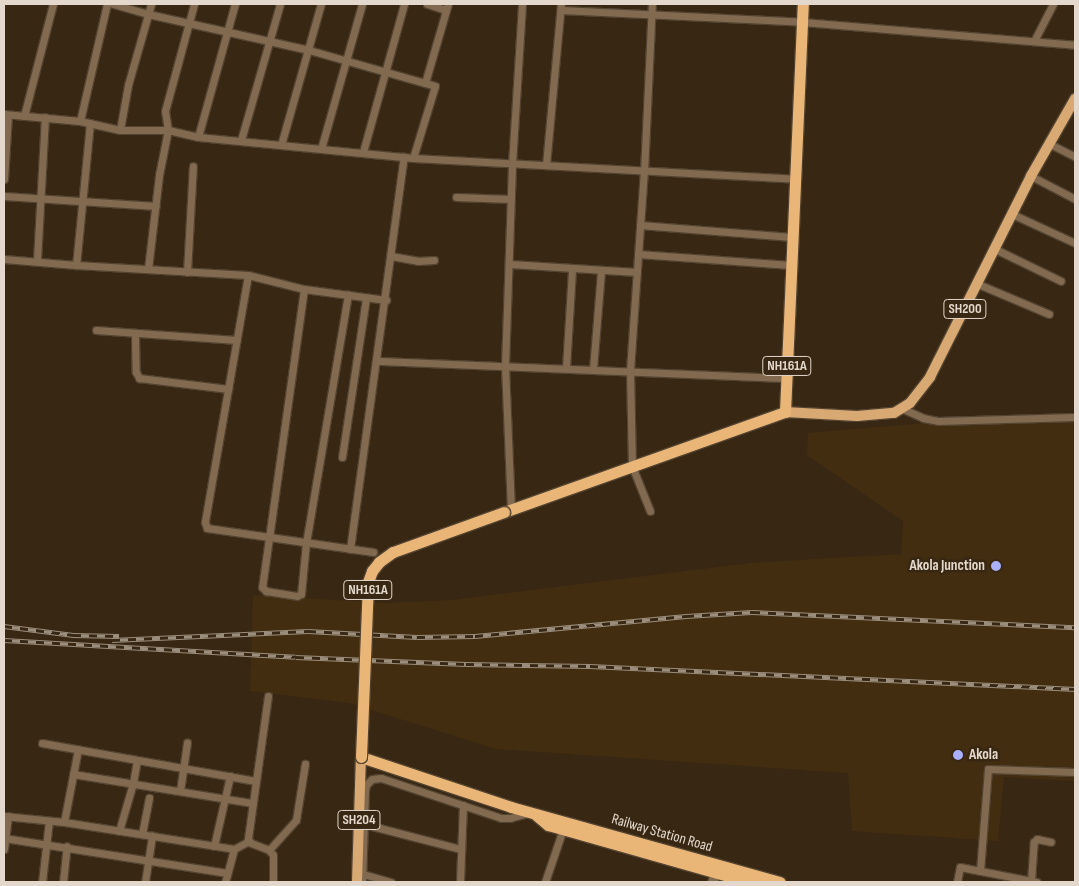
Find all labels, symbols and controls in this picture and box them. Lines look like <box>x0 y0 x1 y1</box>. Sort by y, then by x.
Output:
road number: SH200 <box>942 298 988 320</box>
road number: NH161A <box>762 354 812 378</box>
place label: Akola Junction <box>910 557 985 575</box>
marker: Akola Junction <box>989 559 1003 573</box>
road number: NH161A <box>343 578 393 602</box>
place label: Akola <box>969 746 998 764</box>
marker: Akola <box>951 748 965 762</box>
road number: SH204 <box>336 808 382 832</box>
street label: Railway Station Road <box>609 810 715 856</box>

